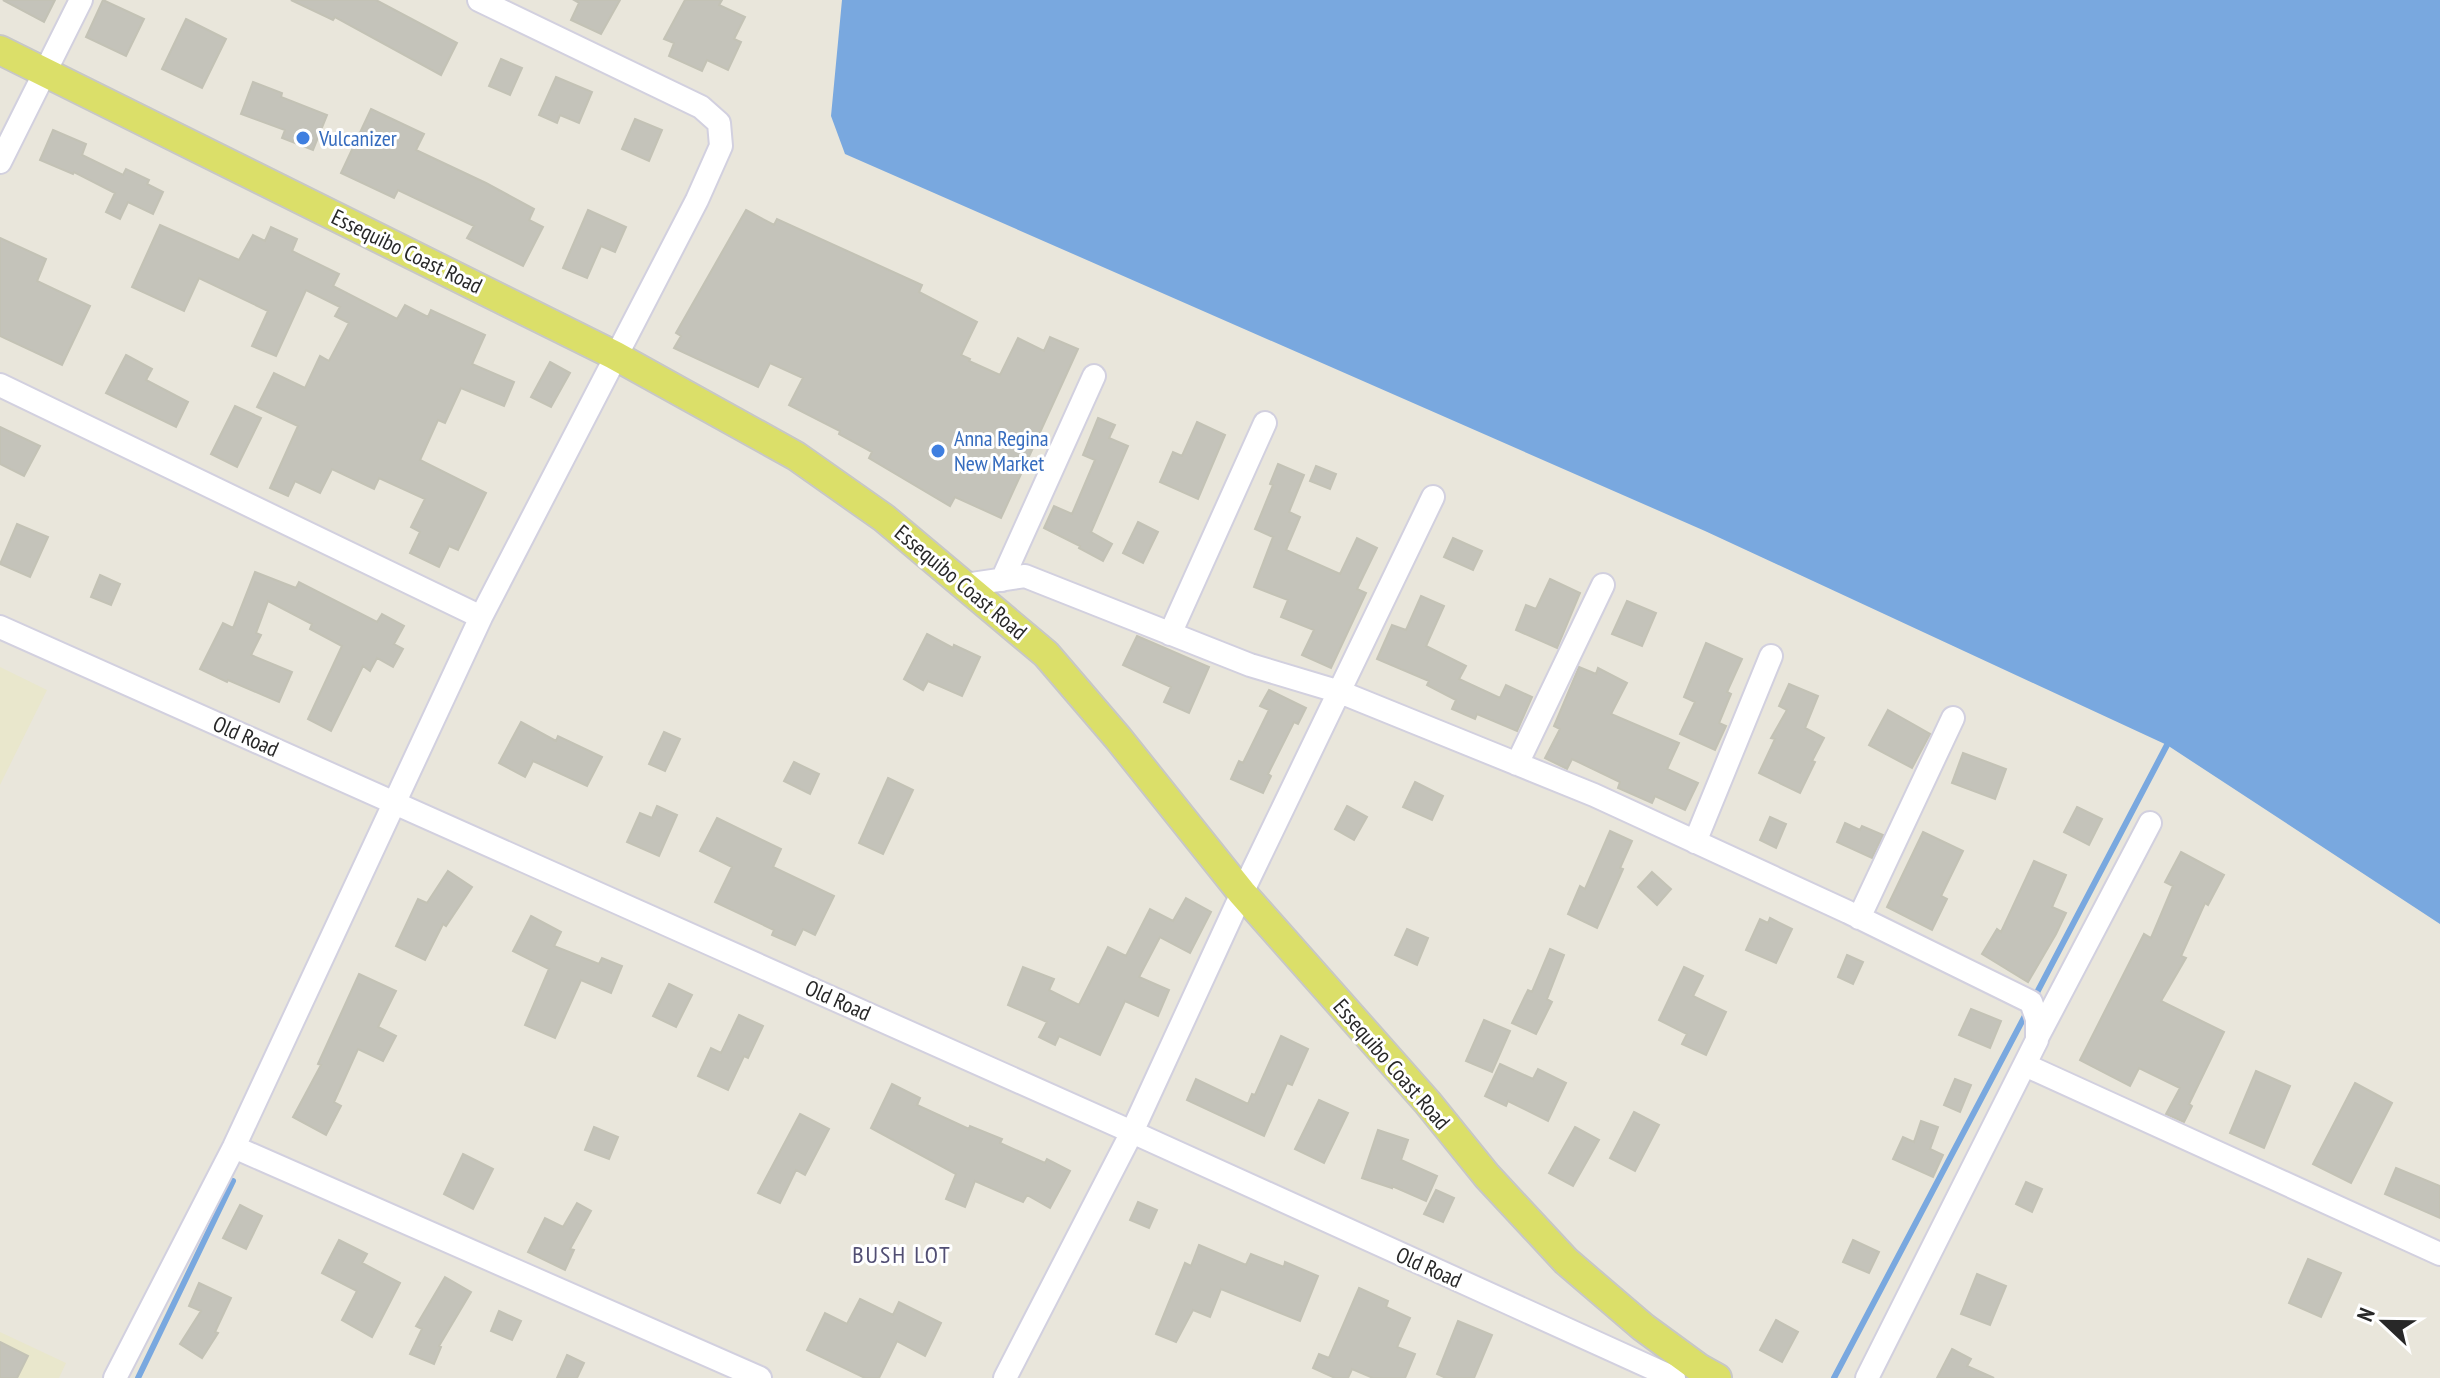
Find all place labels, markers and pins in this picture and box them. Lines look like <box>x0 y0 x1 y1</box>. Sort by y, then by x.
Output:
place label: Vulcanizer <box>318 124 397 152</box>
marker: Vulcanizer <box>294 129 312 147</box>
place label: Anna Regina New Market <box>954 424 1049 477</box>
marker: Anna Regina New Market <box>929 442 947 460</box>

